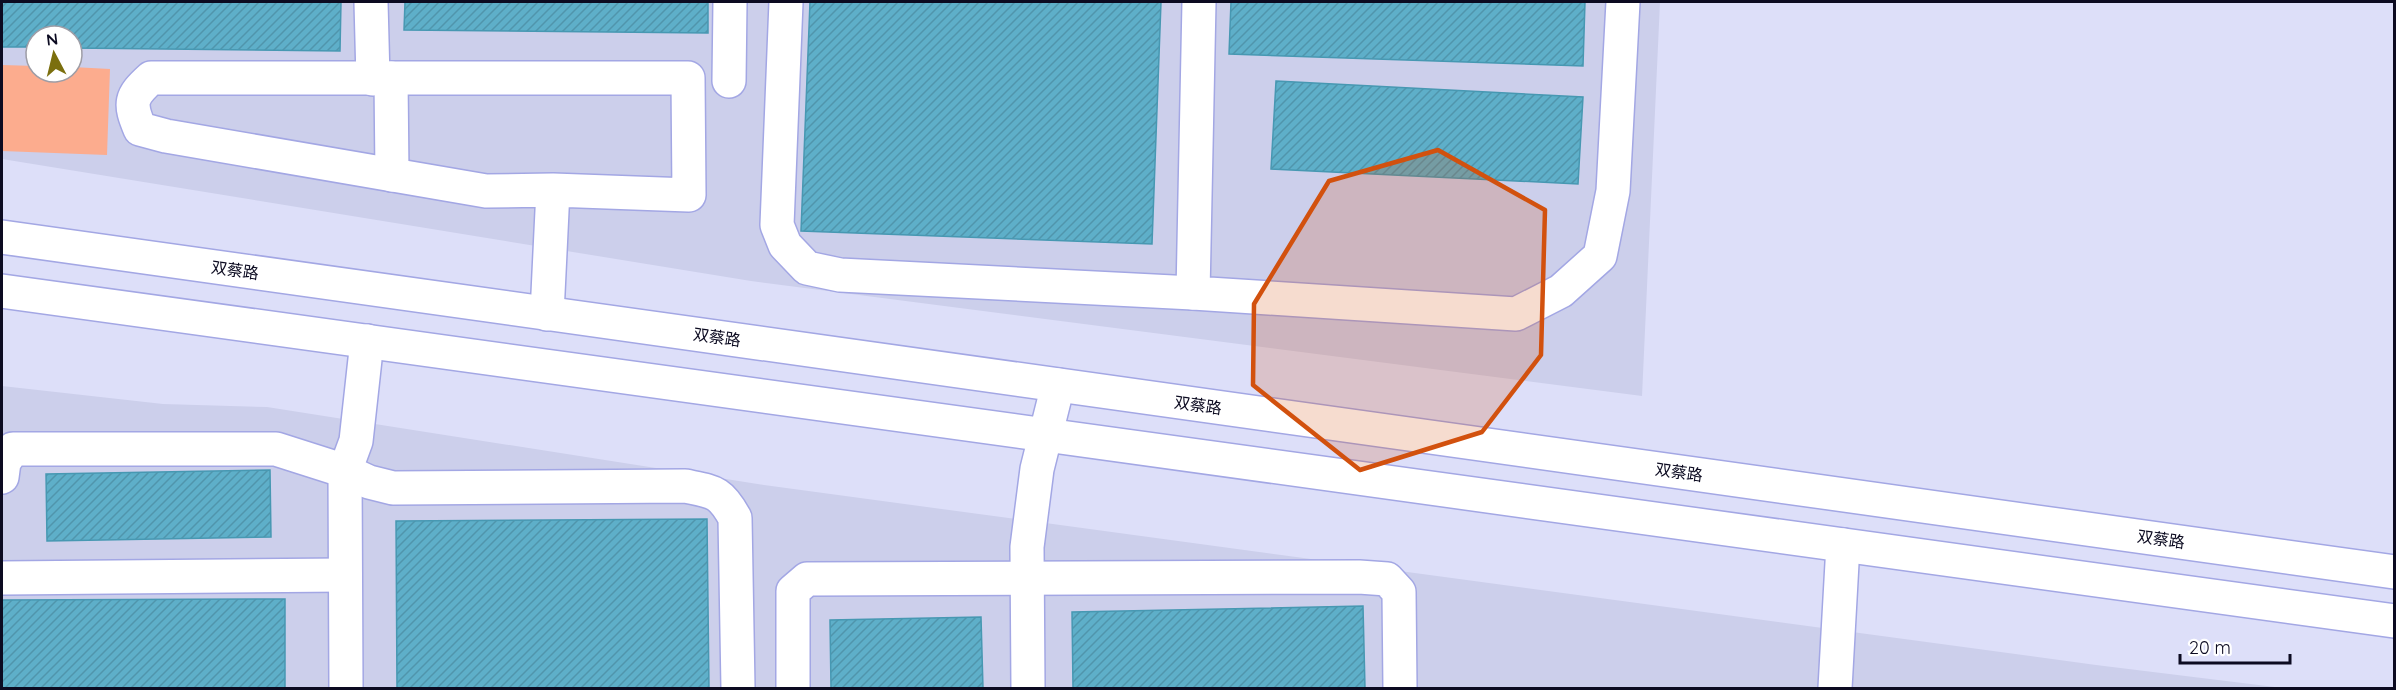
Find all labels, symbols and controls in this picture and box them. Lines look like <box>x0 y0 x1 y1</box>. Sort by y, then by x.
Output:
north arrow <box>24 24 84 84</box>
text: N <box>45 28 59 50</box>
street label: 双蔡路 <box>210 257 260 283</box>
street label: 双蔡路 <box>692 324 742 350</box>
street label: 双蔡路 <box>1173 392 1223 418</box>
street label: 双蔡路 <box>1654 459 1704 485</box>
street label: 双蔡路 <box>2136 526 2186 552</box>
scale bar <box>2180 627 2290 665</box>
text: 20 m <box>2189 636 2231 659</box>

